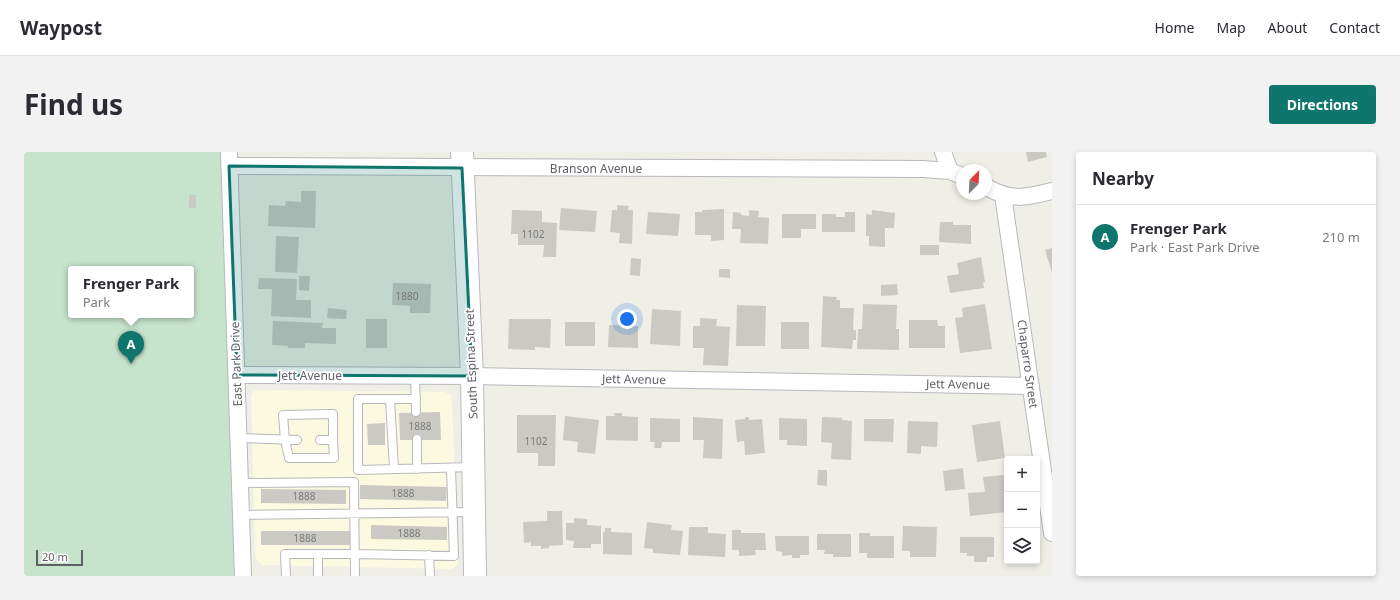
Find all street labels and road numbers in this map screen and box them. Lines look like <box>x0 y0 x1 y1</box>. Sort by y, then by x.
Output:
street label: Branson Avenue <box>550 160 642 177</box>
street label: South Espina Street <box>461 308 481 419</box>
street label: Chaparro Street <box>1013 319 1043 410</box>
street label: East Park Drive <box>226 321 246 407</box>
street label: Jett Avenue <box>277 367 342 384</box>
street label: Jett Avenue <box>601 370 666 388</box>
street label: Jett Avenue <box>925 375 990 393</box>

